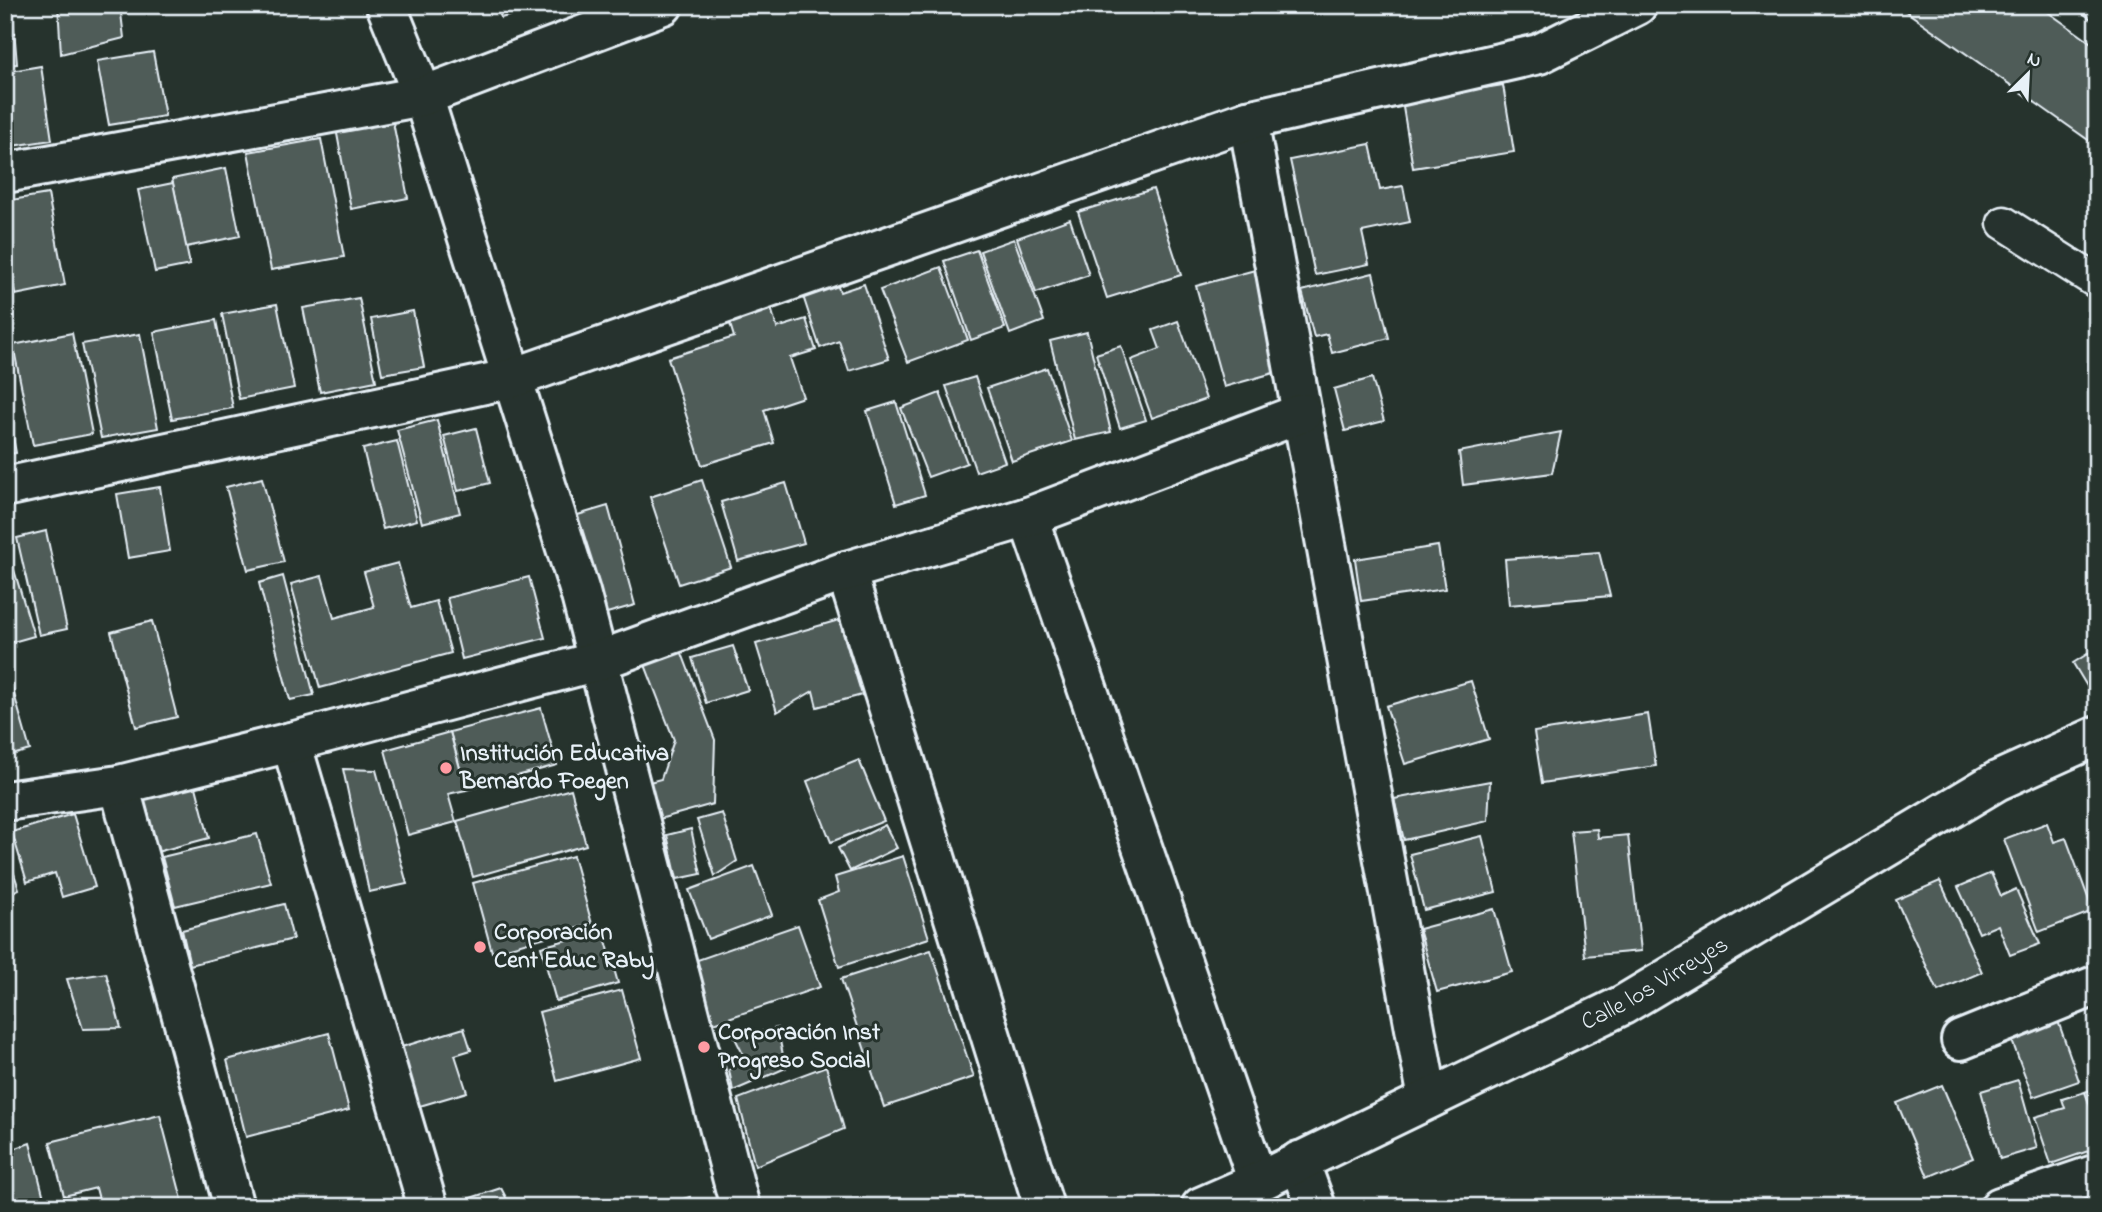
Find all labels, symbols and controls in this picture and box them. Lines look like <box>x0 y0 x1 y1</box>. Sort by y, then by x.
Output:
north arrow <box>1994 38 2064 108</box>
text: N <box>2023 46 2045 76</box>
place label: Institución Educativa Bernardo Foegen <box>459 737 669 801</box>
marker: Institución Educativa Bernardo Foegen <box>438 760 454 776</box>
place label: Corporación Cent Educ Raby <box>494 916 654 980</box>
street label: Calle los Virreyes <box>1576 928 1735 1040</box>
marker: Corporación Cent Educ Raby <box>472 939 488 955</box>
place label: Corporación Inst Progreso Social <box>718 1016 881 1080</box>
marker: Corporación Inst Progreso Social <box>696 1039 712 1055</box>

